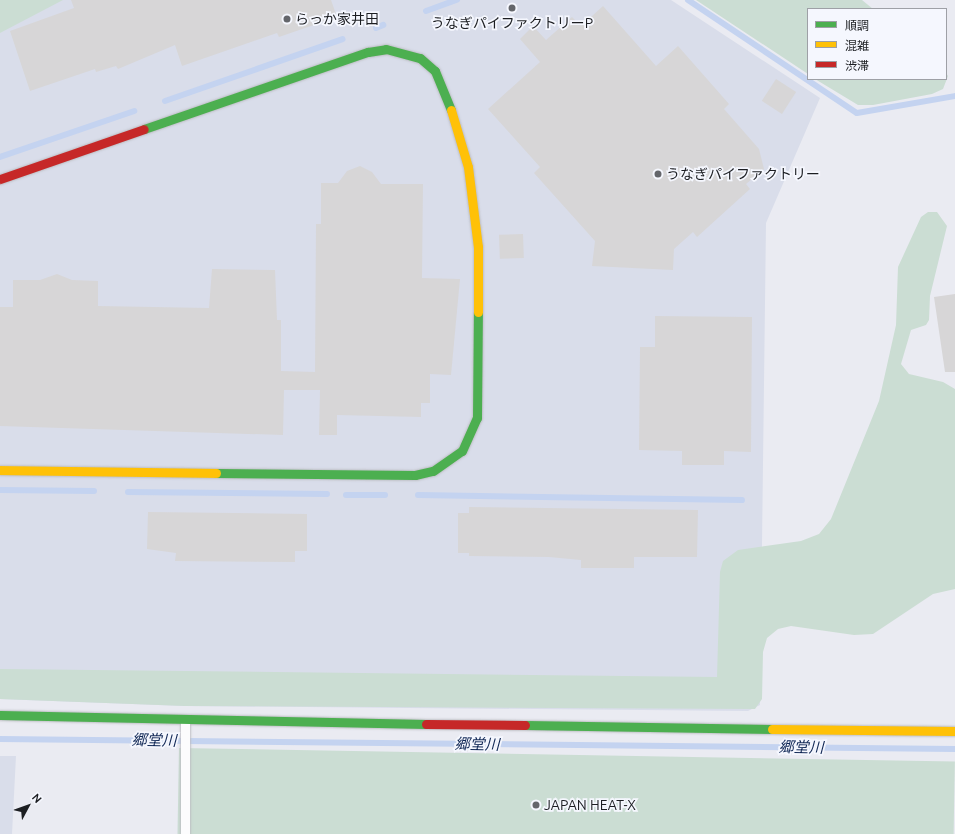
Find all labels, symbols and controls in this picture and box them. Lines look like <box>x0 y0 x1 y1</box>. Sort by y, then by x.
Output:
marker: うなぎパイファクトリーP <box>507 3 517 13</box>
legend <box>807 8 947 80</box>
place label: らっか家井田 <box>295 11 379 27</box>
marker: らっか家井田 <box>282 14 292 24</box>
place label: うなぎパイファクトリーP <box>431 15 593 31</box>
text: 順調 <box>845 19 869 32</box>
text: 混雑 <box>845 39 869 52</box>
text: 渋滞 <box>845 59 869 72</box>
place label: うなぎパイファクトリー <box>666 166 820 182</box>
marker: うなぎパイファクトリー <box>653 169 663 179</box>
water label: 郷堂川 <box>131 731 177 749</box>
water label: 郷堂川 <box>454 735 500 753</box>
water label: 郷堂川 <box>778 738 824 756</box>
north arrow <box>8 786 48 826</box>
text: N <box>30 791 44 805</box>
place label: JAPAN HEAT-X <box>544 797 636 813</box>
marker: JAPAN HEAT-X <box>531 800 541 810</box>

